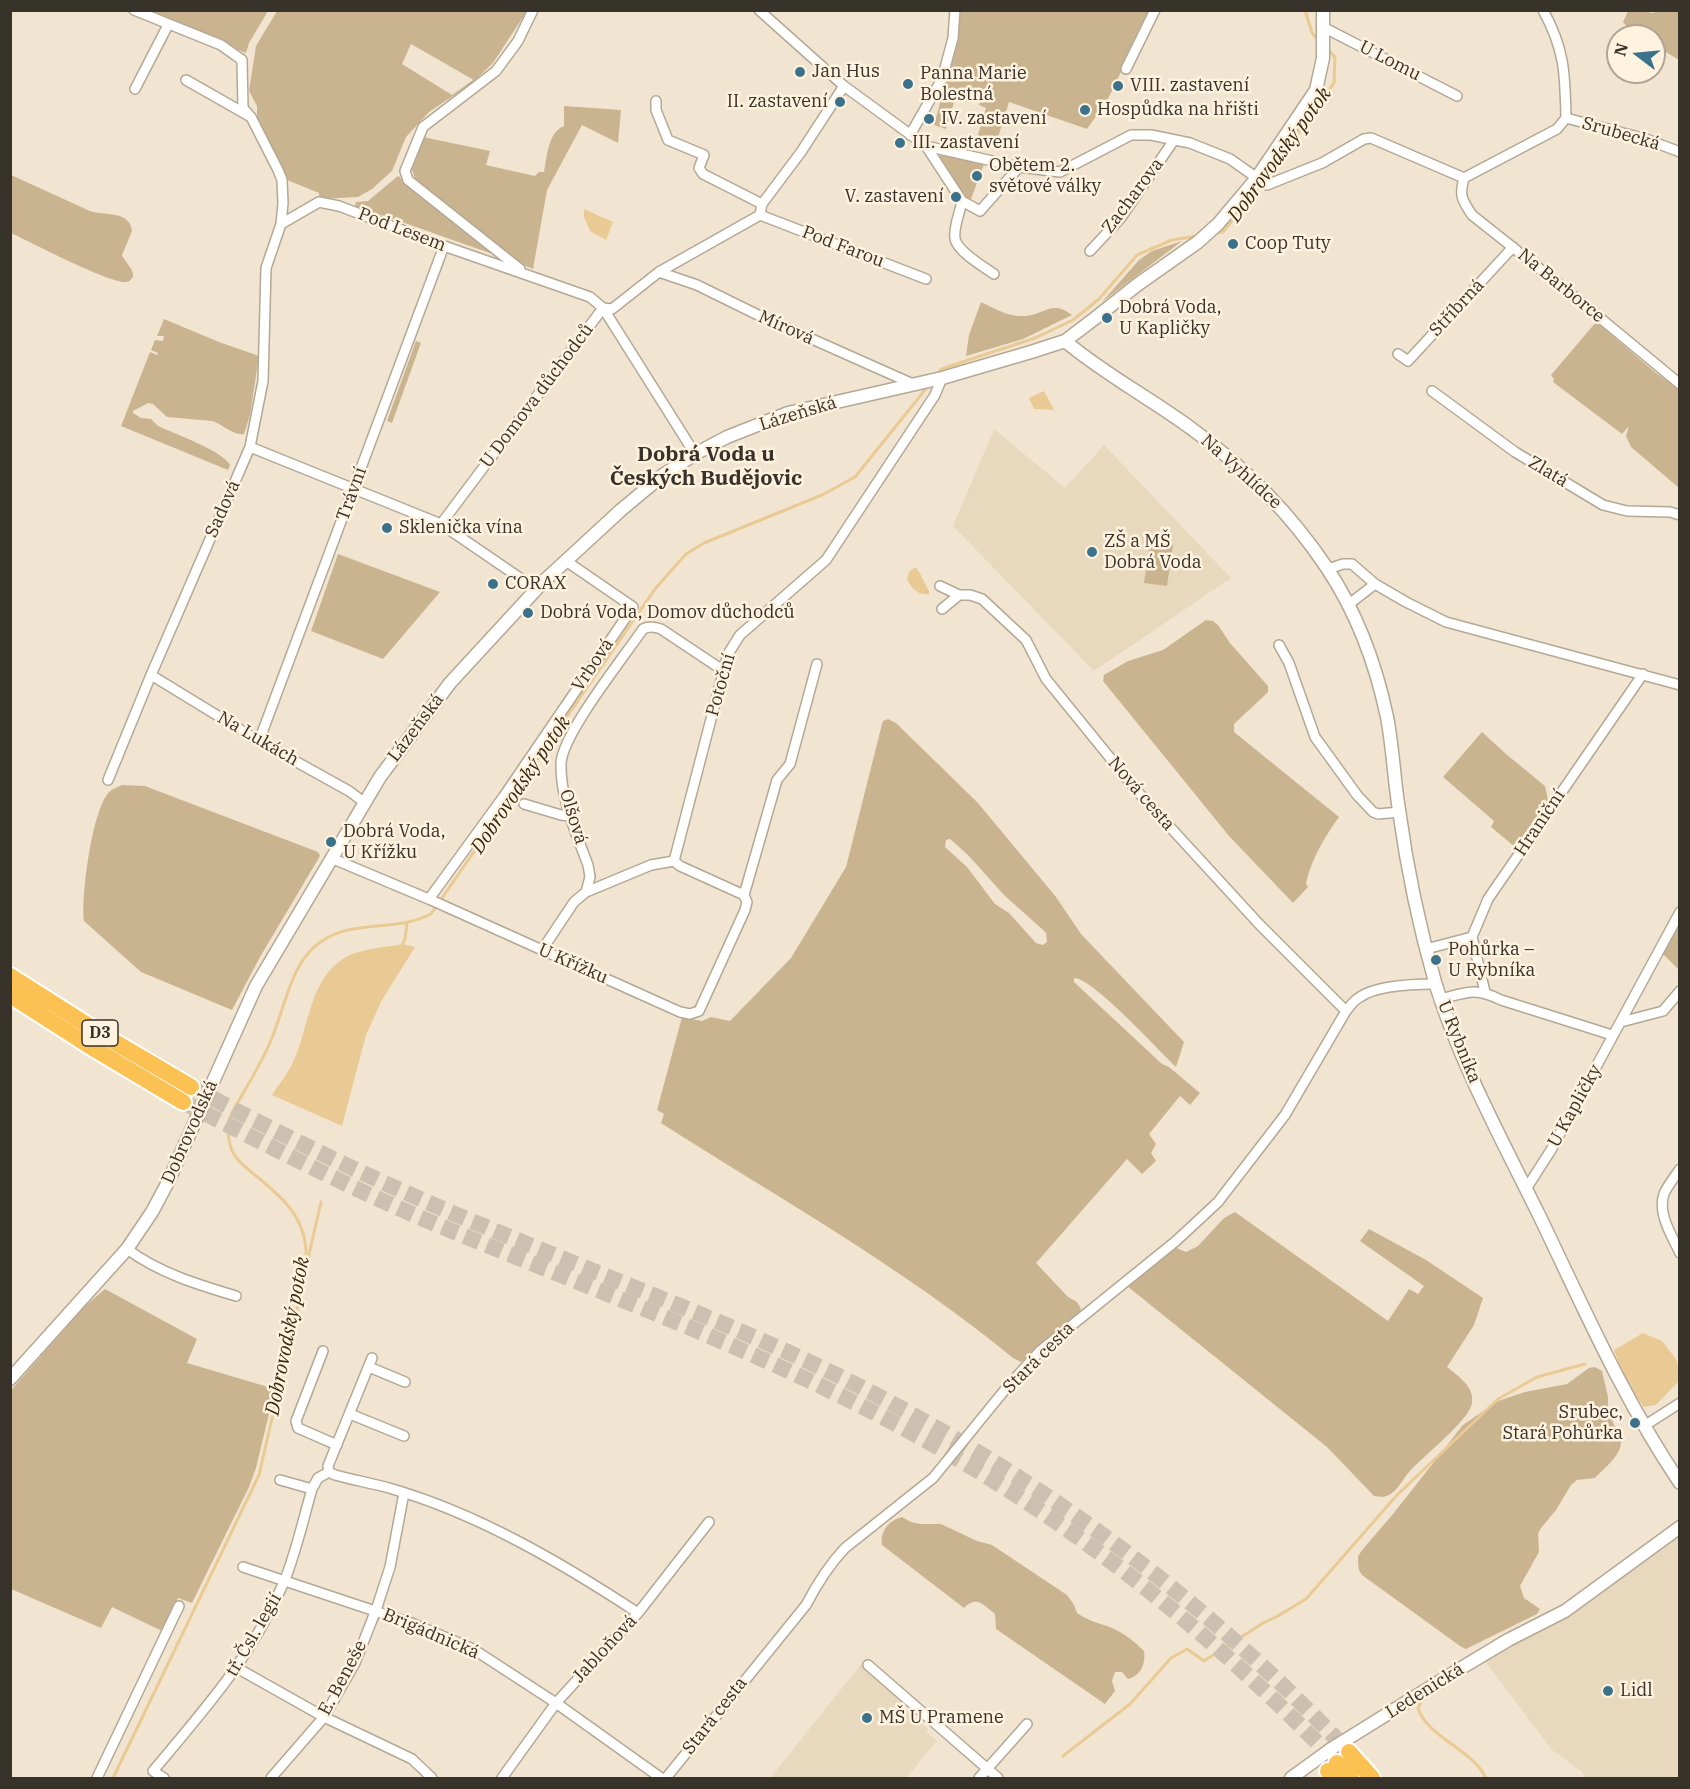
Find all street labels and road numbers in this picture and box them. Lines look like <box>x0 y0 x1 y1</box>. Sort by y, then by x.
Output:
street label: U Lomu <box>1355 36 1425 86</box>
street label: Srubecká <box>1579 113 1663 155</box>
street label: Zacharova <box>1098 154 1168 238</box>
street label: Pod Lesem <box>355 203 449 257</box>
street label: Pod Farou <box>799 222 887 272</box>
street label: Na Barborce <box>1513 244 1609 328</box>
street label: Stříbrná <box>1425 275 1489 341</box>
street label: Mírová <box>755 306 817 350</box>
street label: U Domova důchodců <box>476 320 598 472</box>
street label: Lázeňská <box>757 392 839 436</box>
street label: Na Vyhlídce <box>1196 430 1286 514</box>
street label: Zlatá <box>1524 452 1572 492</box>
street label: Trávní <box>332 464 372 524</box>
street label: Sadová <box>201 477 245 541</box>
street label: Vrbová <box>568 634 618 696</box>
street label: Potoční <box>702 651 740 719</box>
street label: Lázeňská <box>383 690 449 766</box>
street label: Na Lukách <box>213 707 303 771</box>
street label: Nová cesta <box>1103 753 1179 835</box>
street label: Hraniční <box>1510 786 1570 860</box>
street label: Olšová <box>554 787 592 847</box>
street label: U Křížku <box>535 939 611 989</box>
street label: U Rybníka <box>1433 997 1485 1087</box>
road number: D3 <box>82 1020 118 1046</box>
street label: U Kapličky <box>1543 1061 1607 1151</box>
street label: Dobrovodská <box>157 1077 223 1187</box>
street label: Stará cesta <box>999 1318 1079 1398</box>
street label: tř. Čsl. legií <box>221 1589 287 1681</box>
street label: Brigádnická <box>379 1604 483 1664</box>
street label: Jabloňová <box>568 1611 642 1687</box>
street label: E. Beneše <box>314 1637 372 1719</box>
street label: Ledenická <box>1382 1659 1468 1723</box>
street label: Stará cesta <box>678 1673 752 1759</box>

